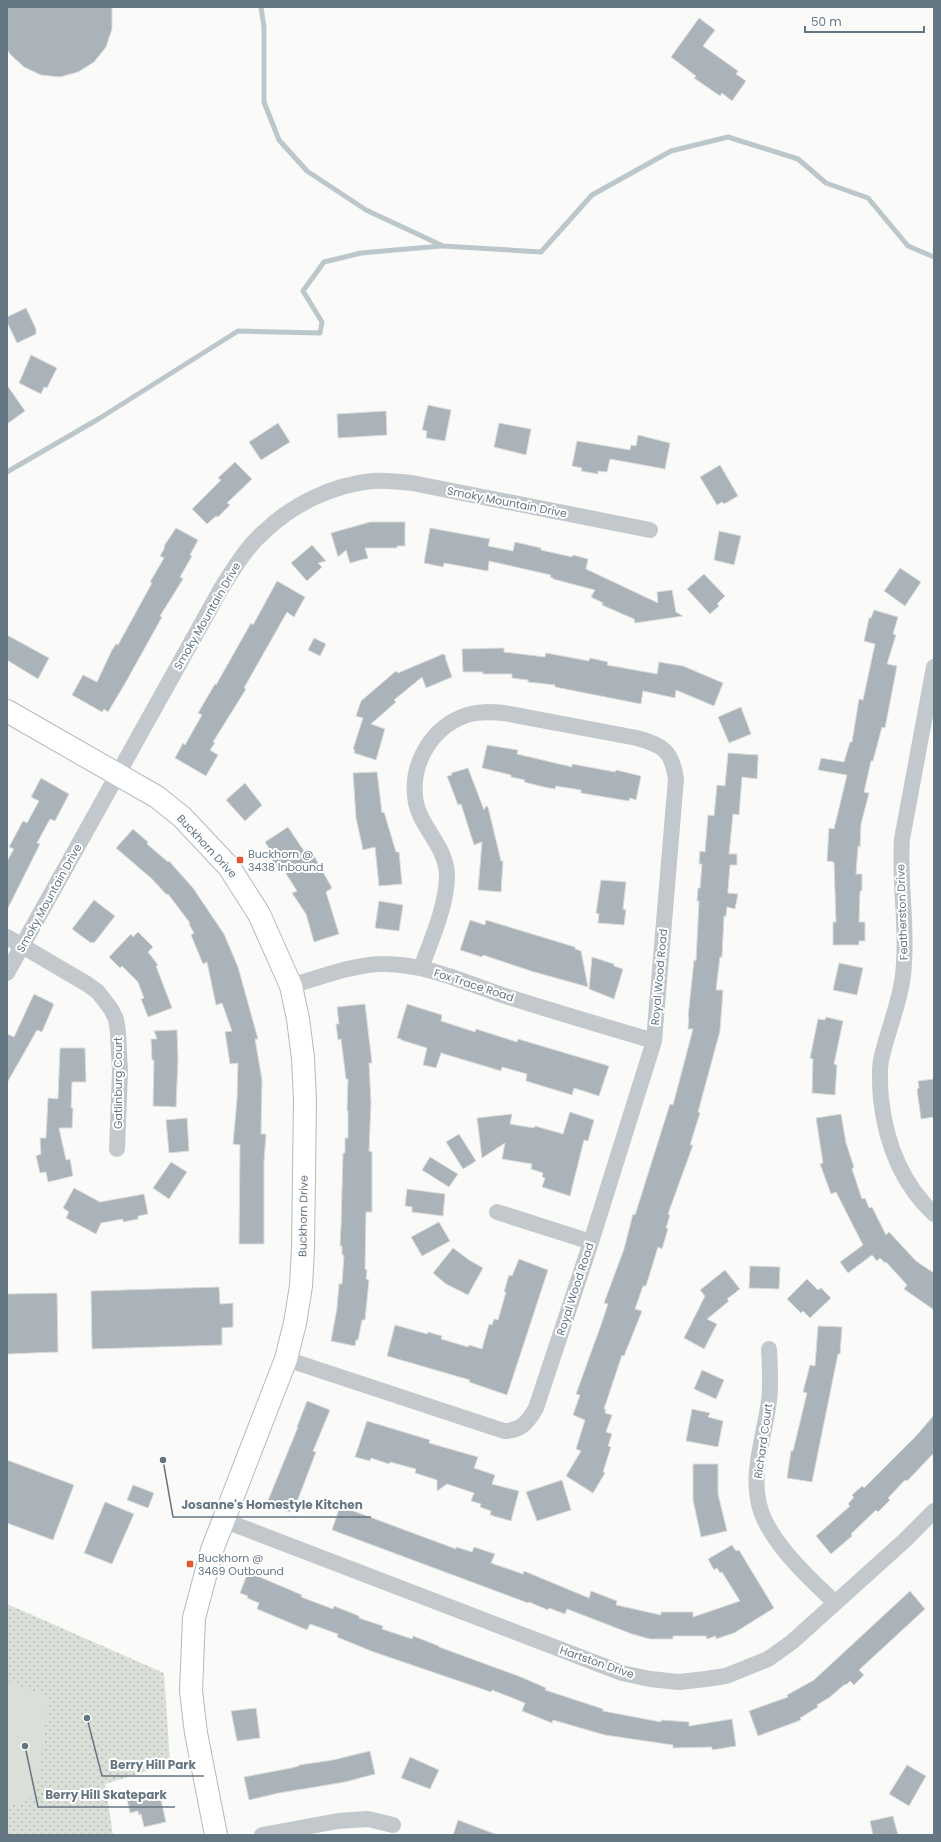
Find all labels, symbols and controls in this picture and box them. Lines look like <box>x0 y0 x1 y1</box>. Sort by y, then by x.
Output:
scale bar <box>805 8 924 34</box>
text: 50 m <box>811 13 842 30</box>
street label: Smoky Mountain Drive <box>446 483 569 522</box>
street label: Smoky Mountain Drive <box>170 559 244 673</box>
street label: Buckhorn Drive <box>173 811 241 882</box>
street label: Smoky Mountain Drive <box>12 841 86 955</box>
place label: Buckhorn @ 3438 Inbound <box>248 846 324 875</box>
marker: Buckhorn @ 3438 Inbound <box>235 855 245 865</box>
street label: Featherston Drive <box>892 864 912 960</box>
street label: Royal Wood Road <box>647 928 671 1026</box>
street label: Fox Trace Road <box>432 965 516 1005</box>
street label: Gatlinburg Court <box>110 1037 126 1129</box>
street label: Buckhorn Drive <box>294 1175 312 1257</box>
street label: Royal Wood Road <box>552 1240 598 1338</box>
street label: Richard Court <box>750 1402 776 1480</box>
callout: Josanne's Homestyle Kitchen <box>173 1493 371 1517</box>
text: Josanne's Homestyle Kitchen <box>181 1496 363 1513</box>
place label: Buckhorn @ 3469 Outbound <box>198 1550 284 1579</box>
marker: Buckhorn @ 3469 Outbound <box>185 1559 195 1569</box>
street label: Hartston Drive <box>558 1642 636 1682</box>
callout: Berry Hill Park <box>102 1752 204 1776</box>
text: Berry Hill Park <box>110 1756 196 1773</box>
callout: Berry Hill Skatepark <box>38 1783 175 1807</box>
text: Berry Hill Skatepark <box>45 1786 167 1803</box>

